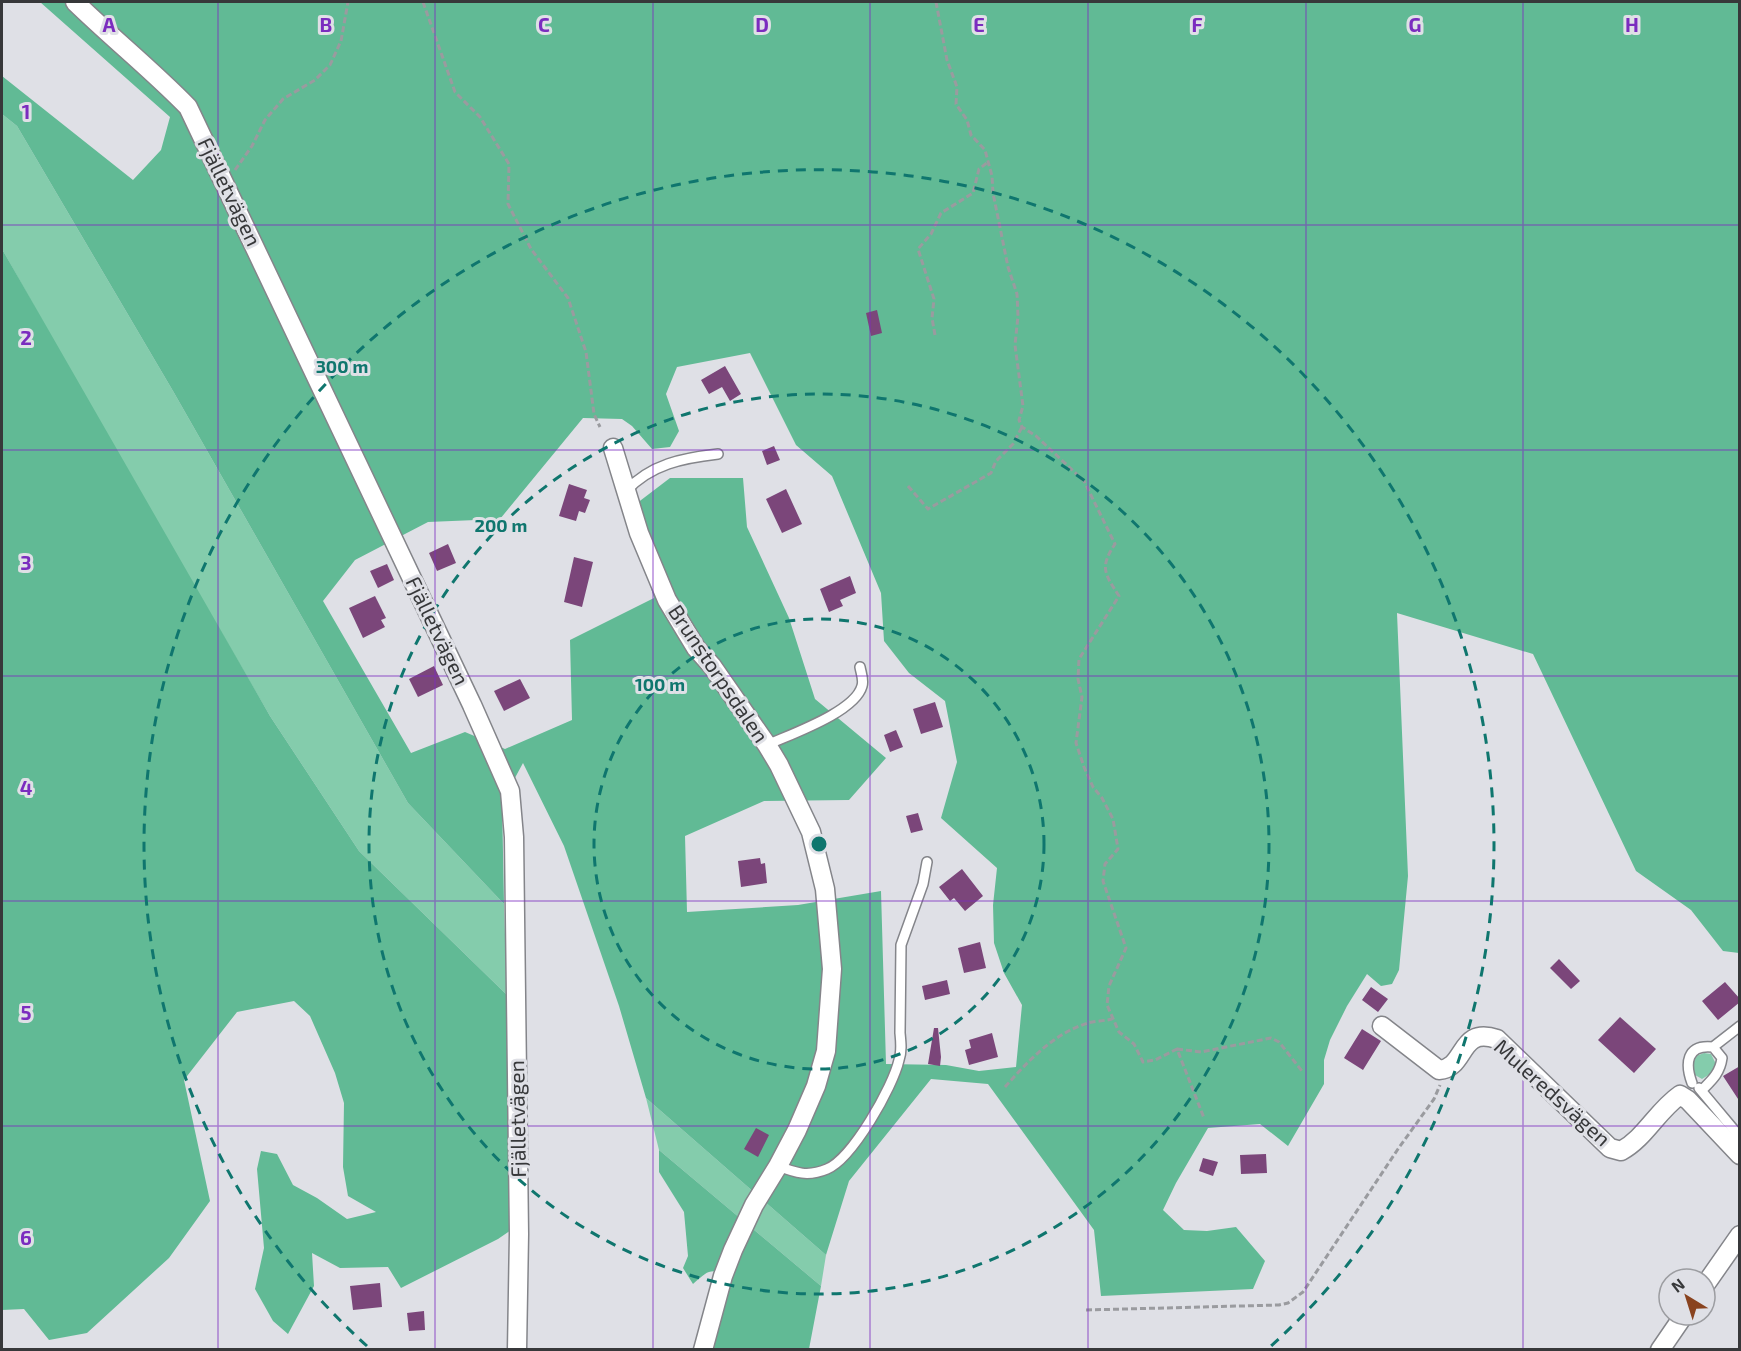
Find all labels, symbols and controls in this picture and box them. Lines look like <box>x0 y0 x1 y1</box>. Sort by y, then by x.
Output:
text: A <box>102 12 116 36</box>
text: B <box>320 12 332 36</box>
text: C <box>538 12 550 36</box>
text: D <box>755 12 769 36</box>
text: E <box>973 12 985 36</box>
text: F <box>1191 12 1203 36</box>
text: G <box>1409 12 1421 36</box>
text: H <box>1625 12 1639 36</box>
text: 1 <box>22 99 30 123</box>
street label: Fjälletvägen <box>192 133 267 250</box>
text: 2 <box>20 325 32 349</box>
text: 300 m <box>316 355 368 377</box>
text: 200 m <box>475 514 527 536</box>
text: 3 <box>20 550 32 574</box>
street label: Fjälletvägen <box>400 572 475 689</box>
street label: Brunstorpsdalen <box>664 600 775 747</box>
text: 100 m <box>635 673 685 695</box>
text: 4 <box>20 775 33 799</box>
centre of rings <box>809 834 829 854</box>
text: 5 <box>20 1000 32 1024</box>
street label: Muleredsvägen <box>1490 1033 1616 1151</box>
street label: Fjälletvägen <box>503 1060 531 1178</box>
text: 6 <box>20 1225 32 1249</box>
north arrow <box>1657 1267 1717 1327</box>
text: N <box>1667 1274 1688 1296</box>

